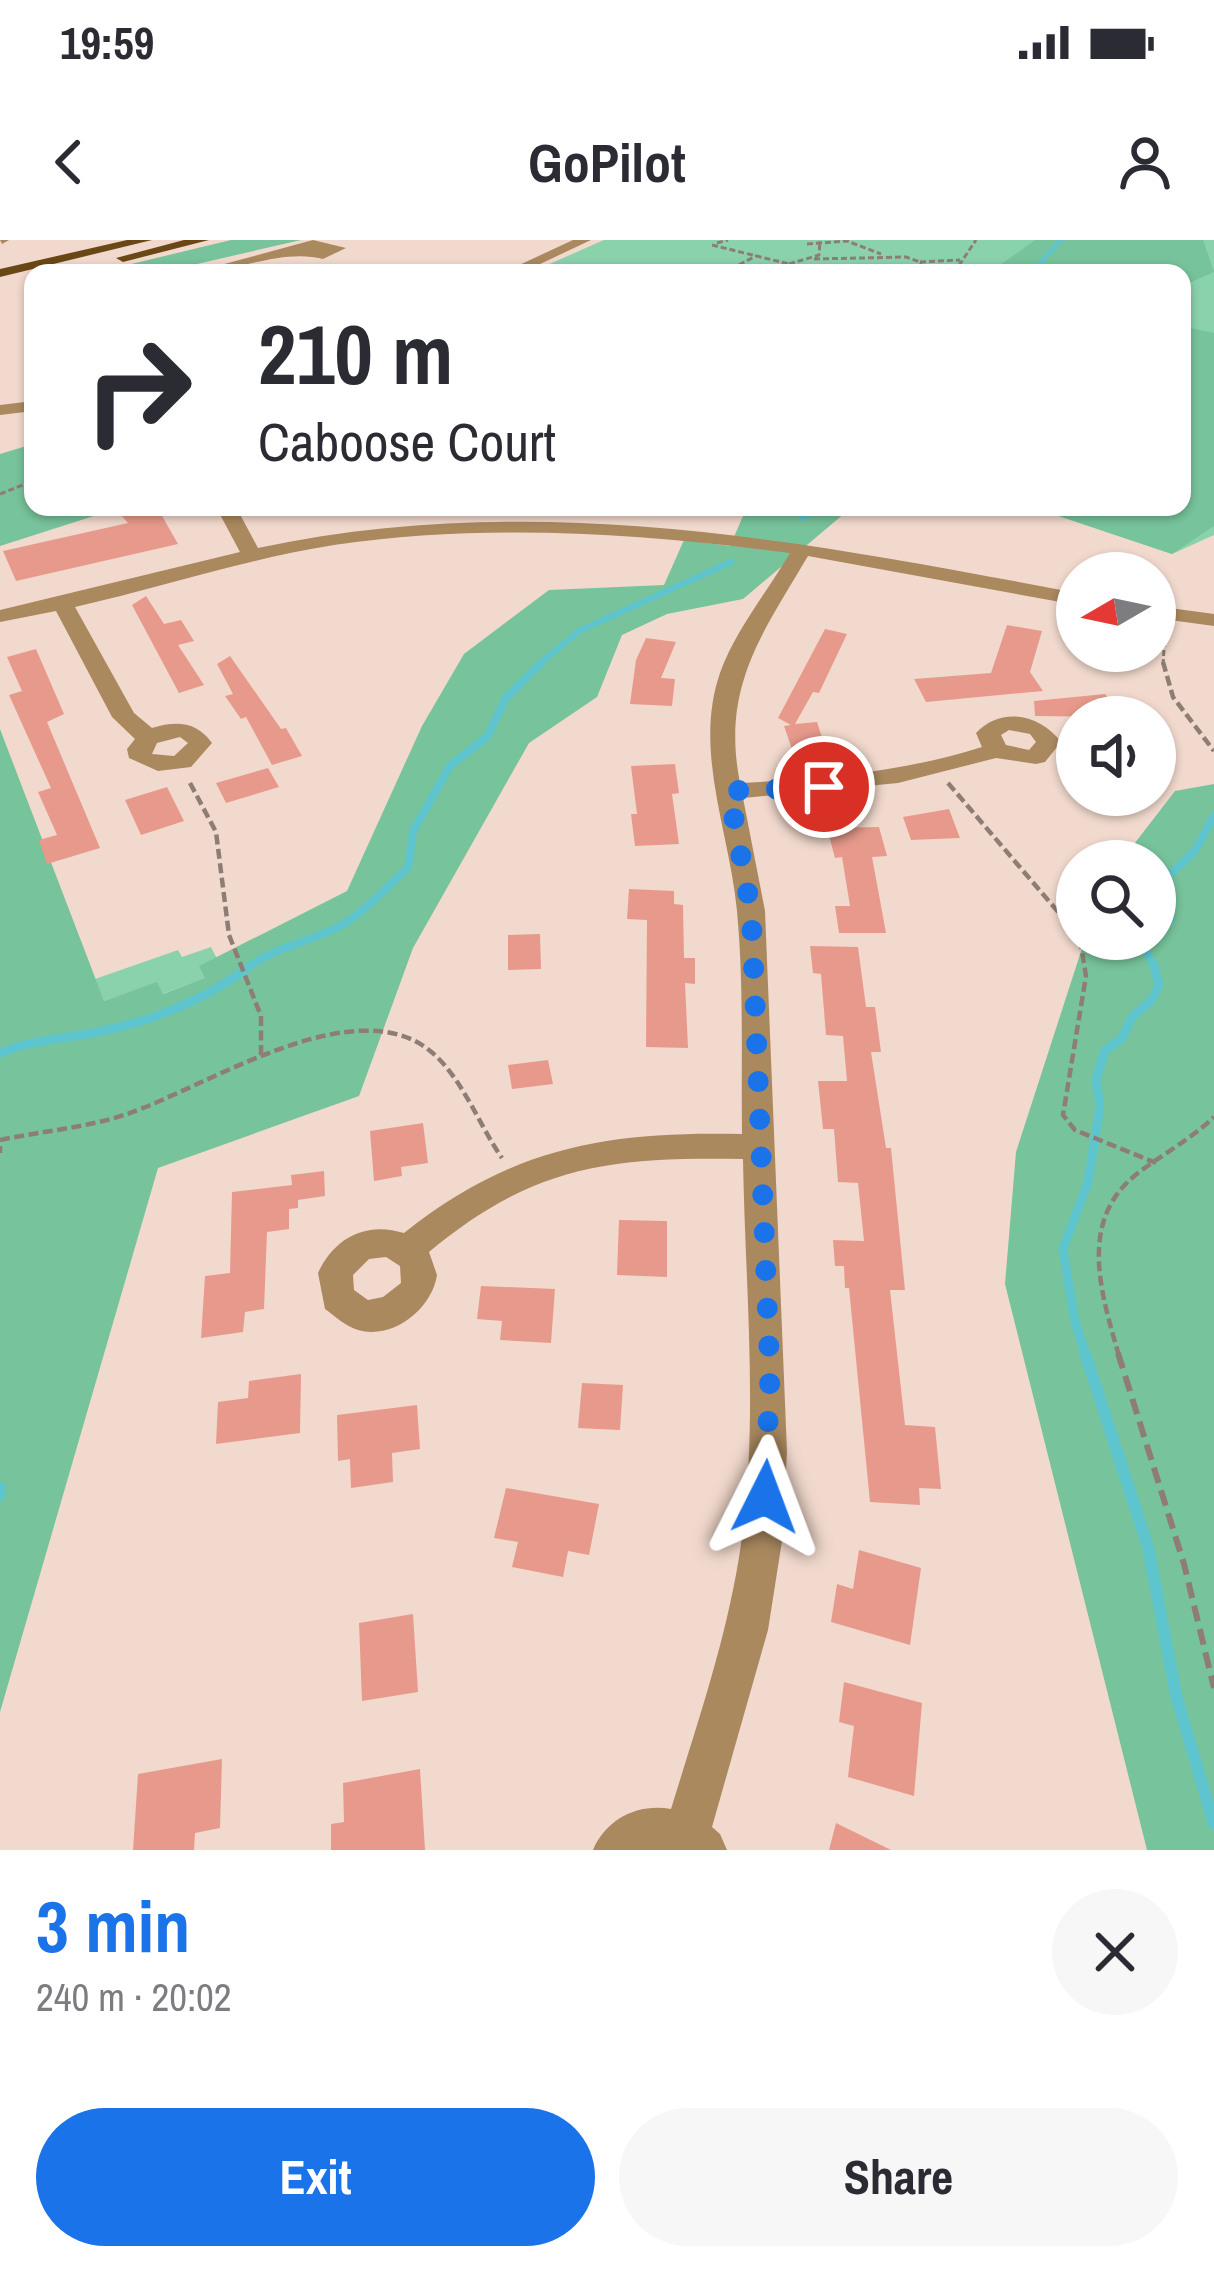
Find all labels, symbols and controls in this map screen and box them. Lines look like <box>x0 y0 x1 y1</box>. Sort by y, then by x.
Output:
text: 19:59 <box>60 12 154 73</box>
text: GoPilot <box>528 126 686 199</box>
icon: back <box>36 129 102 195</box>
icon: person <box>1112 129 1178 195</box>
text: 210 m <box>258 297 453 410</box>
icon: right <box>60 312 216 468</box>
text: Caboose Court <box>258 405 556 478</box>
north arrow <box>1056 552 1176 672</box>
map controls <box>1056 552 1176 960</box>
button: sound <box>1056 696 1176 816</box>
pin <box>773 736 875 838</box>
icon: arrive <box>791 754 857 820</box>
button: search <box>1056 840 1176 960</box>
position arrow <box>702 1434 828 1560</box>
text: 3 min <box>36 1877 190 1974</box>
button: close <box>1052 1889 1178 2015</box>
text: 240 m · 20:02 <box>36 1971 232 2023</box>
button: Exit <box>36 2108 595 2246</box>
button: Share <box>619 2108 1178 2246</box>

